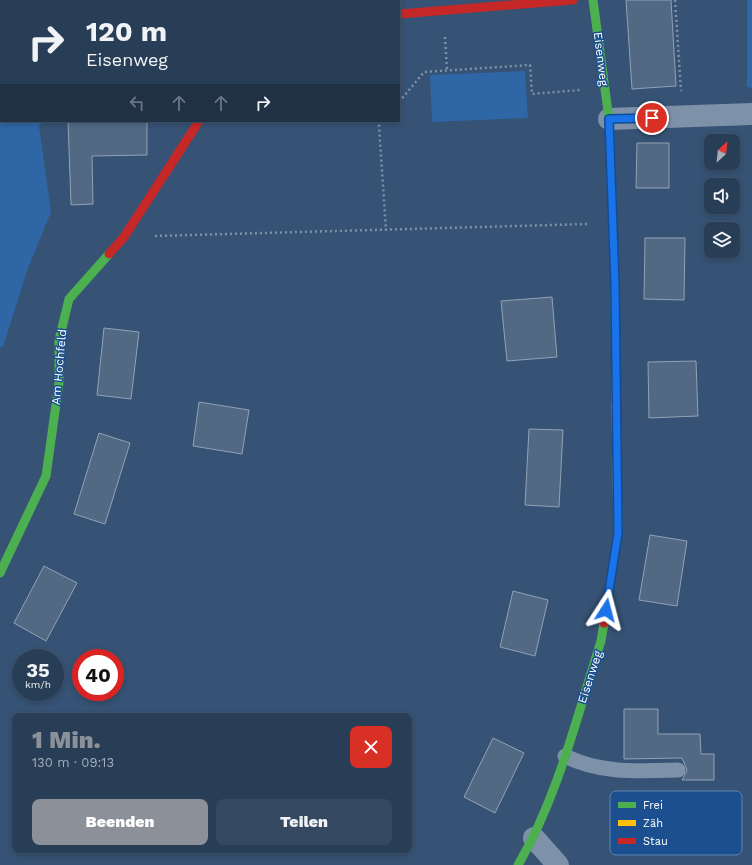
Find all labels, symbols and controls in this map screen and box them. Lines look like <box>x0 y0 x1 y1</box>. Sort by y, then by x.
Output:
text: 120 m <box>86 15 167 48</box>
icon: right <box>20 16 72 68</box>
street label: Eisenweg <box>591 31 611 88</box>
text: Eisenweg <box>86 49 168 70</box>
icon: left <box>126 92 148 114</box>
icon: ahead <box>168 92 190 114</box>
icon: ahead <box>210 92 232 114</box>
icon: right <box>252 92 274 114</box>
pin <box>635 101 669 135</box>
icon: arrive <box>641 107 663 129</box>
north arrow <box>704 134 740 170</box>
map controls <box>704 134 740 258</box>
button: sound <box>704 178 740 214</box>
button: layers <box>704 222 740 258</box>
street label: Am Hochfeld <box>49 328 69 406</box>
position arrow <box>585 589 627 631</box>
street label: Eisenweg <box>575 648 605 705</box>
speed limit sign: 40 <box>72 649 124 701</box>
text: 35 <box>26 658 50 682</box>
text: km/h <box>25 679 51 690</box>
text: 1 Min. <box>32 726 101 754</box>
button: close <box>350 726 392 768</box>
text: 130 m · 09:13 <box>32 755 114 770</box>
legend <box>610 791 742 855</box>
button: Beenden <box>32 799 208 845</box>
button: Teilen <box>216 799 392 845</box>
text: Frei <box>643 799 663 812</box>
text: Zäh <box>643 817 663 830</box>
text: Stau <box>643 835 668 848</box>

